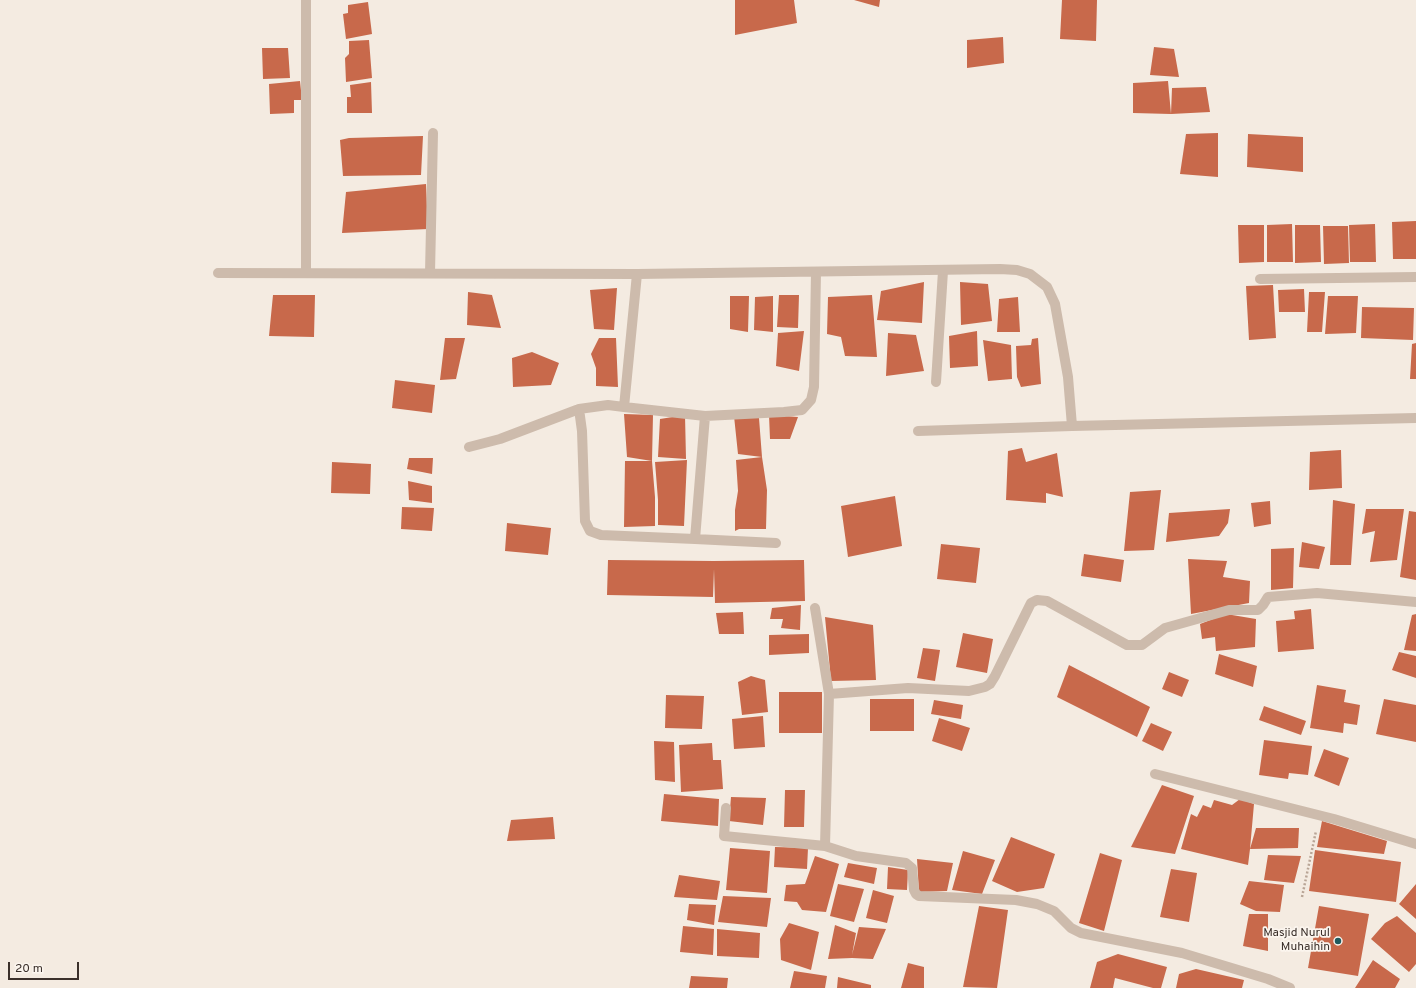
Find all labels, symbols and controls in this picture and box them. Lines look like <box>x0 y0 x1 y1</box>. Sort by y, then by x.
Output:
place label: Masjid Nurul Muhaihin <box>1263 927 1330 955</box>
marker: Masjid Nurul Muhaihin <box>1333 936 1343 946</box>
scale bar <box>10 954 81 980</box>
text: 20 m <box>15 961 43 977</box>

